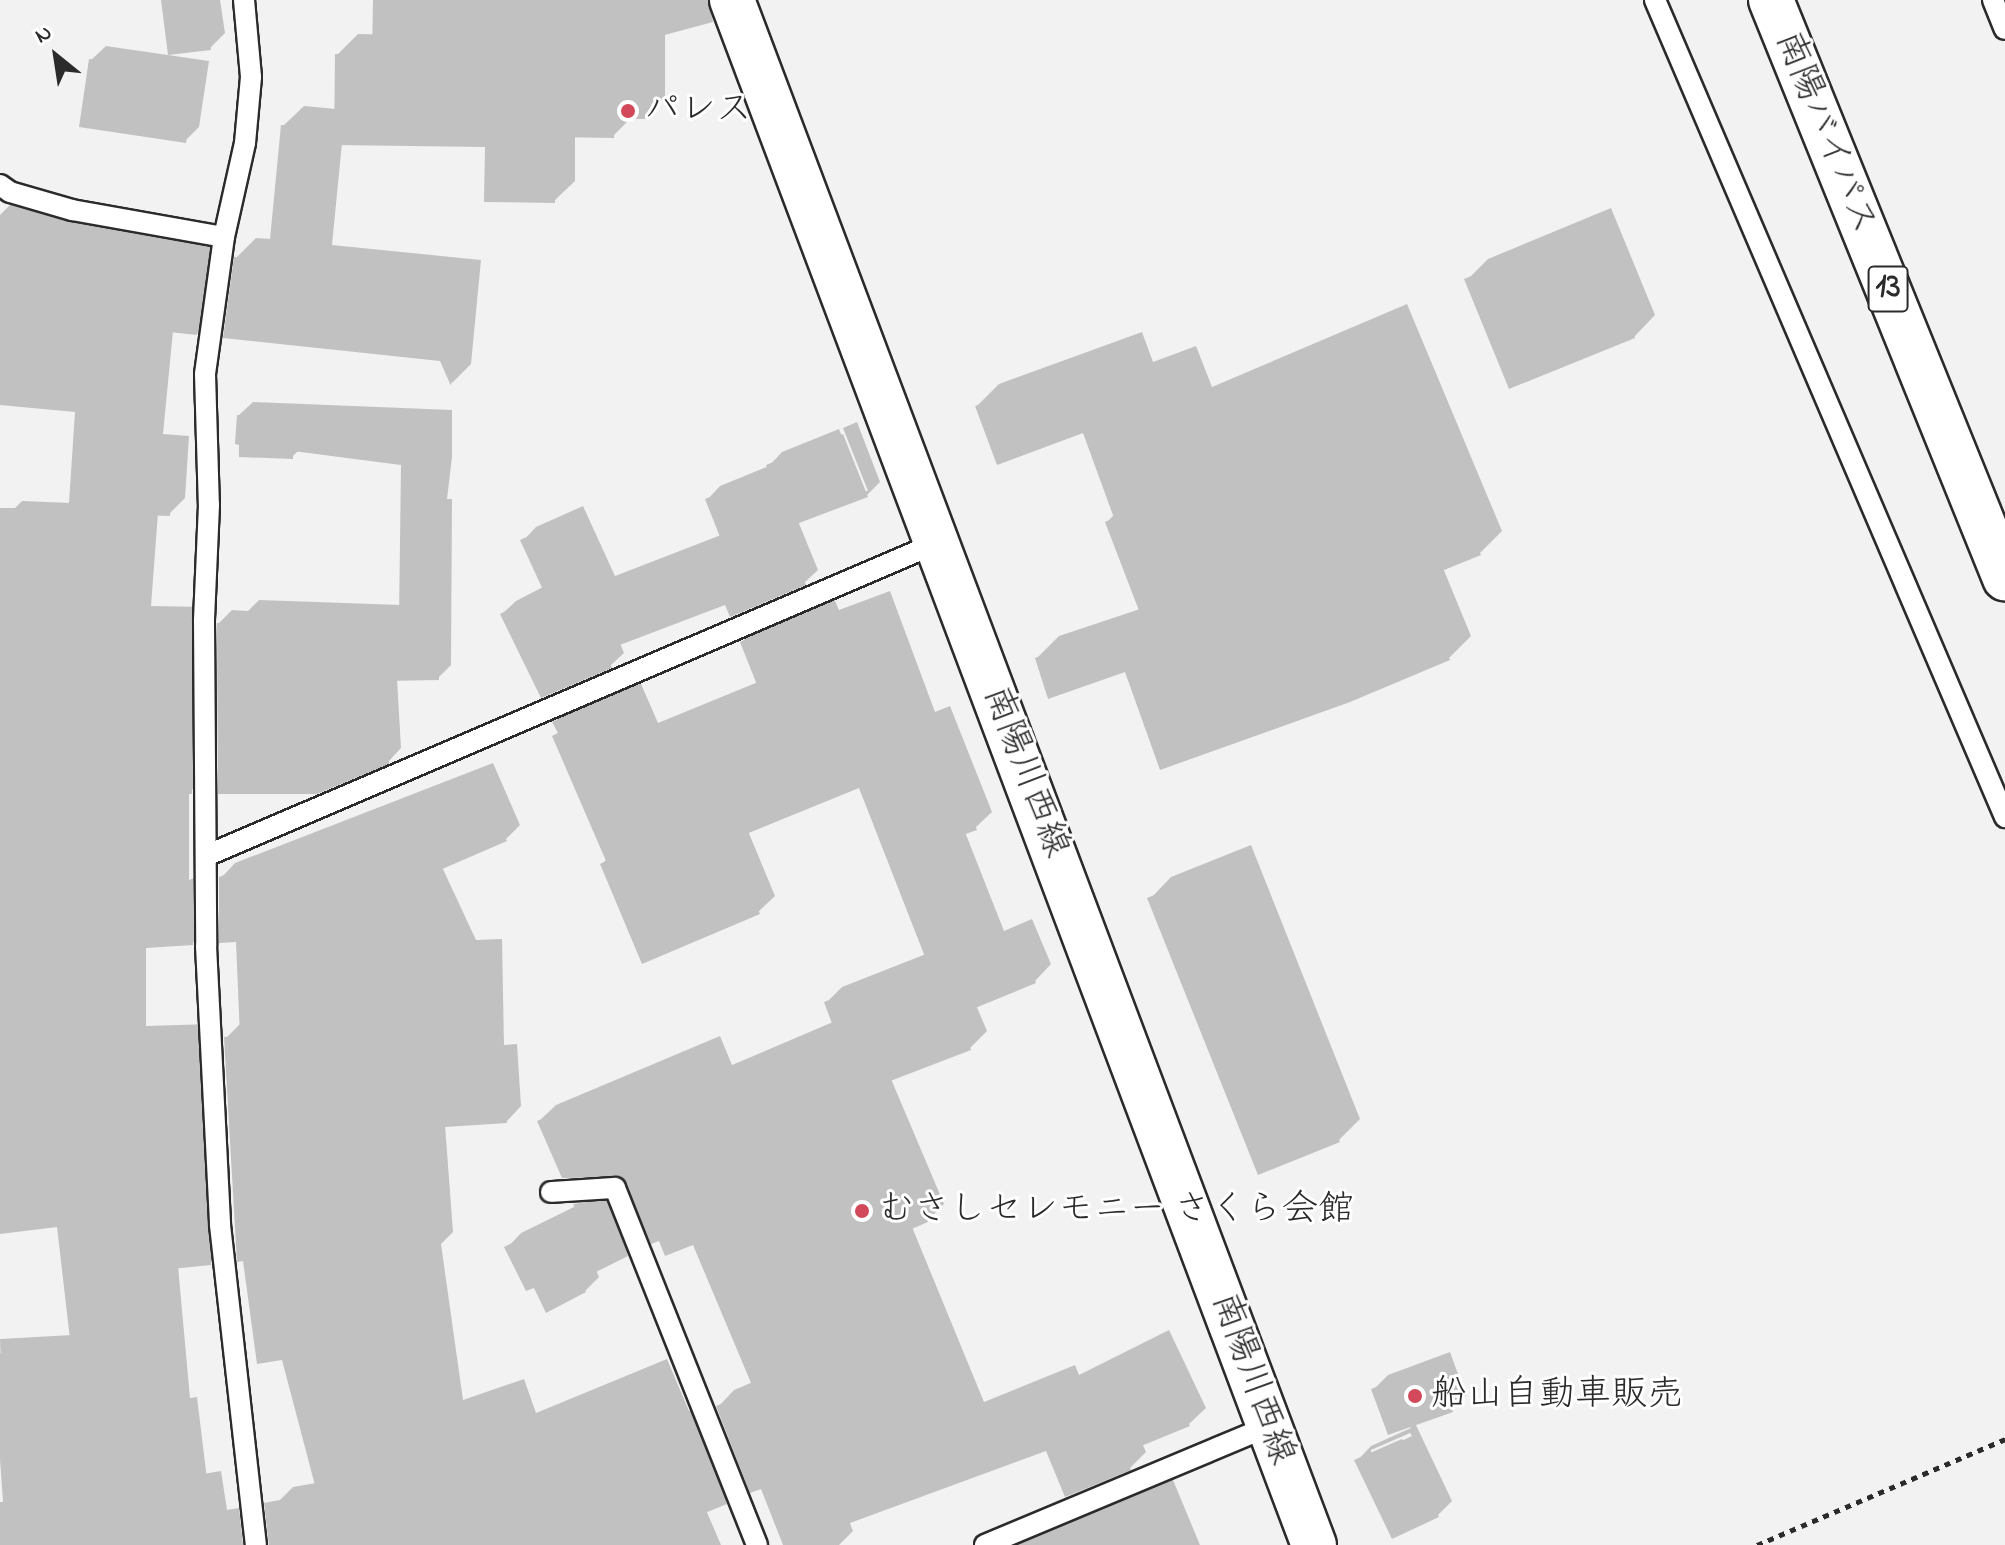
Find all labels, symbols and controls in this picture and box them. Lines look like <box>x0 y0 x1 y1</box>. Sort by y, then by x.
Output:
north arrow <box>16 16 96 96</box>
text: N <box>30 18 58 53</box>
street label: 南陽バイパス <box>1765 25 1885 241</box>
place label: パレス <box>644 89 752 133</box>
marker: パレス <box>619 102 637 120</box>
road number: 13 <box>1866 259 1910 319</box>
street label: 南陽川西線 <box>973 680 1077 864</box>
place label: むさしセレモニー さくら会館 <box>878 1189 1354 1233</box>
marker: むさしセレモニー さくら会館 <box>853 1202 871 1220</box>
street label: 南陽川西線 <box>1201 1287 1303 1471</box>
place label: 船山自動車販売 <box>1431 1374 1683 1418</box>
marker: 船山自動車販売 <box>1406 1387 1424 1405</box>

